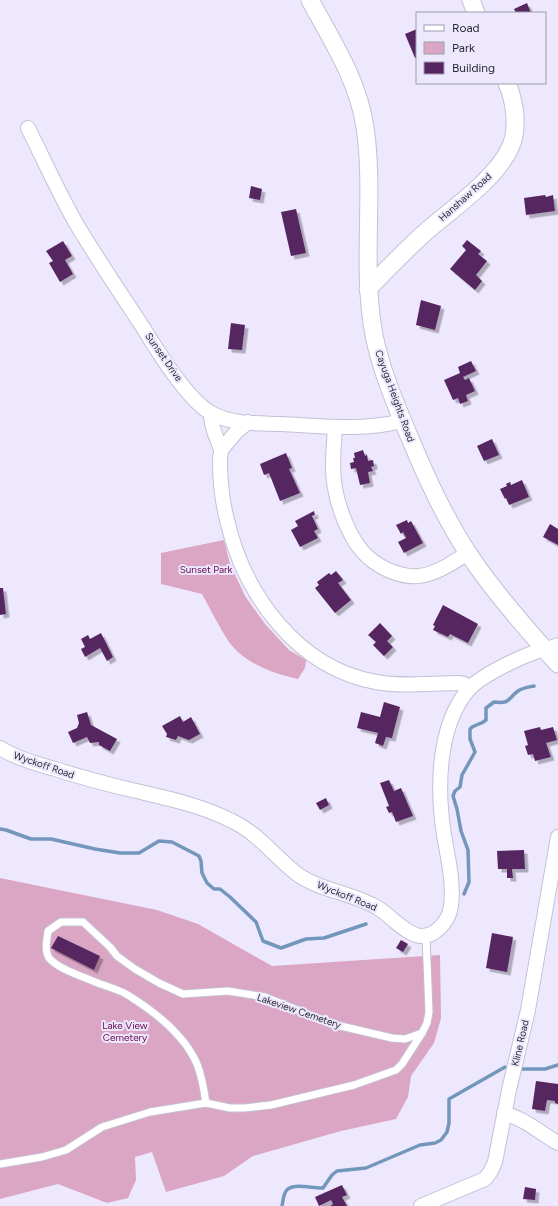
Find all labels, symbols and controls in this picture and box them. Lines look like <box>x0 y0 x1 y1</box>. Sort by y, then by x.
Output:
legend <box>416 12 546 84</box>
text: Road <box>452 21 480 35</box>
text: Park <box>452 41 475 55</box>
text: Building <box>452 61 495 75</box>
street label: Hanshaw Road <box>436 170 494 224</box>
street label: Sunset Drive <box>142 330 186 384</box>
street label: Cayuga Heights Road <box>372 348 418 444</box>
park label: Sunset Park <box>180 563 232 576</box>
street label: Wyckoff Road <box>12 749 76 782</box>
street label: Wyckoff Road <box>315 878 379 914</box>
street label: Lakeview Cemetery <box>255 991 343 1032</box>
street label: Kline Road <box>508 1018 532 1067</box>
park label: Lake View Cemetery <box>102 1019 148 1044</box>

